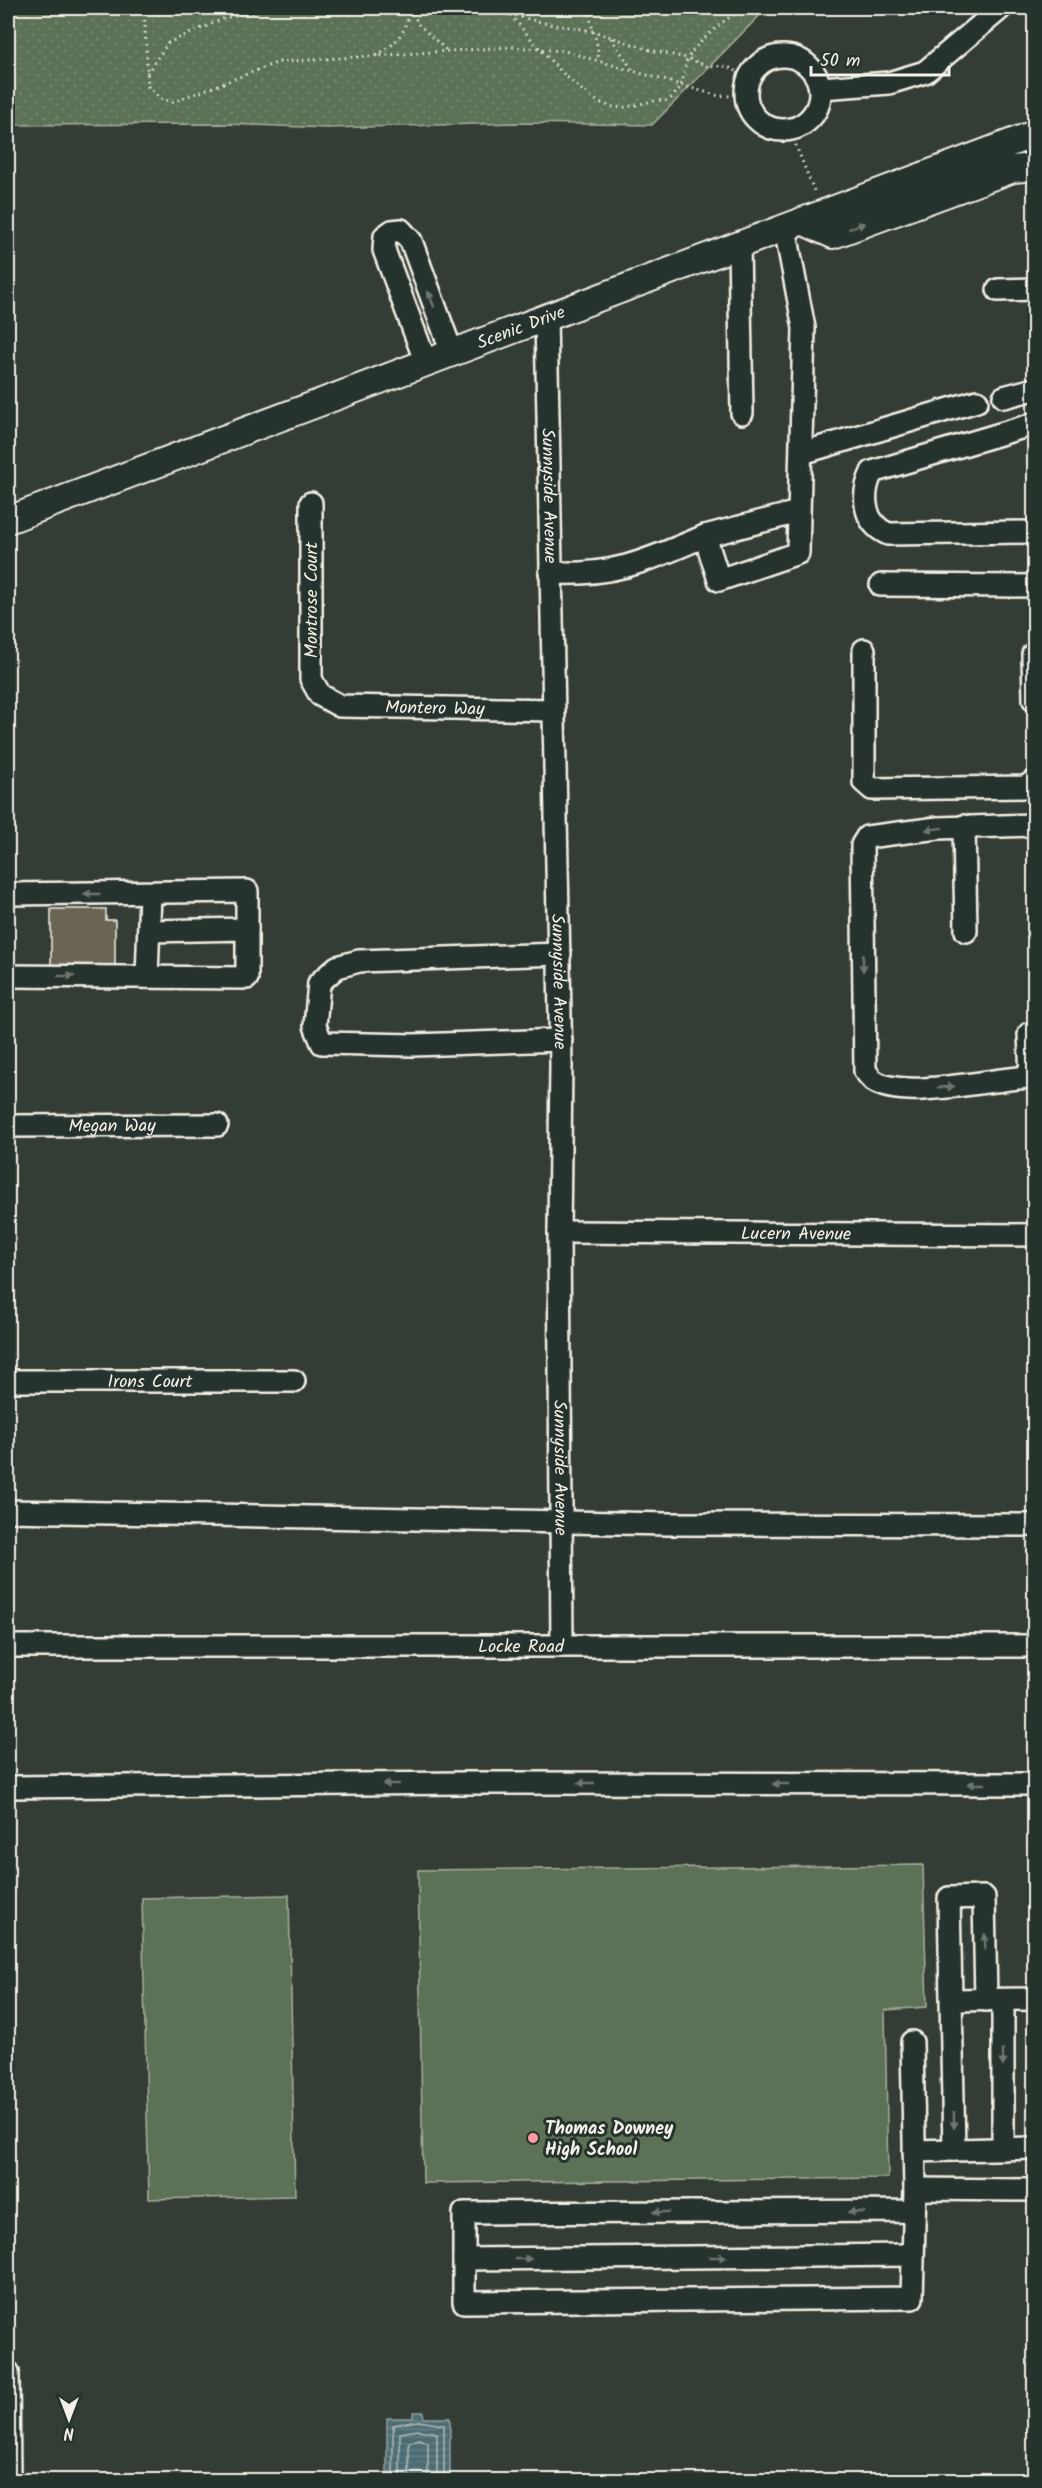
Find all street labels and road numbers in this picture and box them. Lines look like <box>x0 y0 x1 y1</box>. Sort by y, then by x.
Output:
street label: Scenic Drive <box>473 299 570 358</box>
street label: Sunnyside Avenue <box>532 428 564 564</box>
street label: Montrose Court <box>298 541 327 658</box>
street label: Montero Way <box>385 694 485 725</box>
street label: Sunnyside Avenue <box>542 914 574 1050</box>
street label: Megan Way <box>68 1112 156 1142</box>
street label: Lucern Avenue <box>741 1220 851 1250</box>
street label: Irons Court <box>108 1368 193 1397</box>
street label: Sunnyside Avenue <box>544 1400 574 1536</box>
street label: Locke Road <box>478 1633 565 1662</box>

